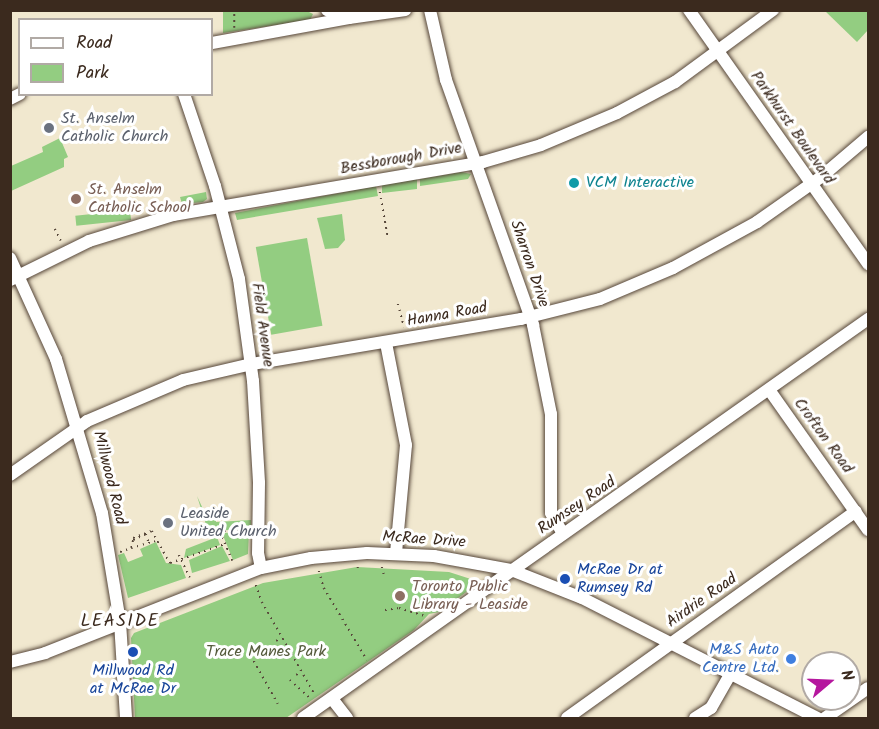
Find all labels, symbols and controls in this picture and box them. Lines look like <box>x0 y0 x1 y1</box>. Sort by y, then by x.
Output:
legend <box>18 18 213 96</box>
text: Road <box>76 29 112 58</box>
text: Park <box>76 59 109 88</box>
street label: Parkhurst Boulevard <box>746 68 838 188</box>
place label: St. Anselm Catholic Church <box>61 109 168 147</box>
marker: St. Anselm Catholic Church <box>42 121 56 135</box>
street label: Bessborough Drive <box>339 139 463 179</box>
place label: VCM Interactive <box>586 173 694 193</box>
marker: VCM Interactive <box>567 176 581 190</box>
place label: St. Anselm Catholic School <box>88 180 191 218</box>
marker: St. Anselm Catholic School <box>69 192 83 206</box>
street label: Sharron Drive <box>505 218 553 310</box>
street label: Field Avenue <box>247 282 277 368</box>
street label: Hanna Road <box>405 298 489 332</box>
street label: Crofton Road <box>789 395 857 477</box>
street label: Millwood Road <box>88 429 130 527</box>
street label: Rumsey Road <box>534 473 620 539</box>
place label: Leaside United Church <box>180 504 277 542</box>
marker: Leaside United Church <box>161 516 175 530</box>
street label: McRae Drive <box>382 528 466 552</box>
place label: McRae Dr at Rumsey Rd <box>577 560 663 598</box>
street label: Airdrie Road <box>663 570 741 632</box>
marker: McRae Dr at Rumsey Rd <box>558 572 572 586</box>
place label: Toronto Public Library - Leaside <box>412 577 528 615</box>
marker: Toronto Public Library - Leaside <box>393 589 407 603</box>
district label: LEASIDE <box>80 611 160 633</box>
place label: M&S Auto Centre Ltd. <box>702 640 779 678</box>
park label: Trace Manes Park <box>206 642 326 662</box>
marker: Millwood Rd at McRae Dr <box>126 645 140 659</box>
north arrow <box>801 651 861 711</box>
marker: M&S Auto Centre Ltd. <box>784 652 798 666</box>
place label: Millwood Rd at McRae Dr <box>90 661 176 699</box>
text: N <box>833 667 860 684</box>

